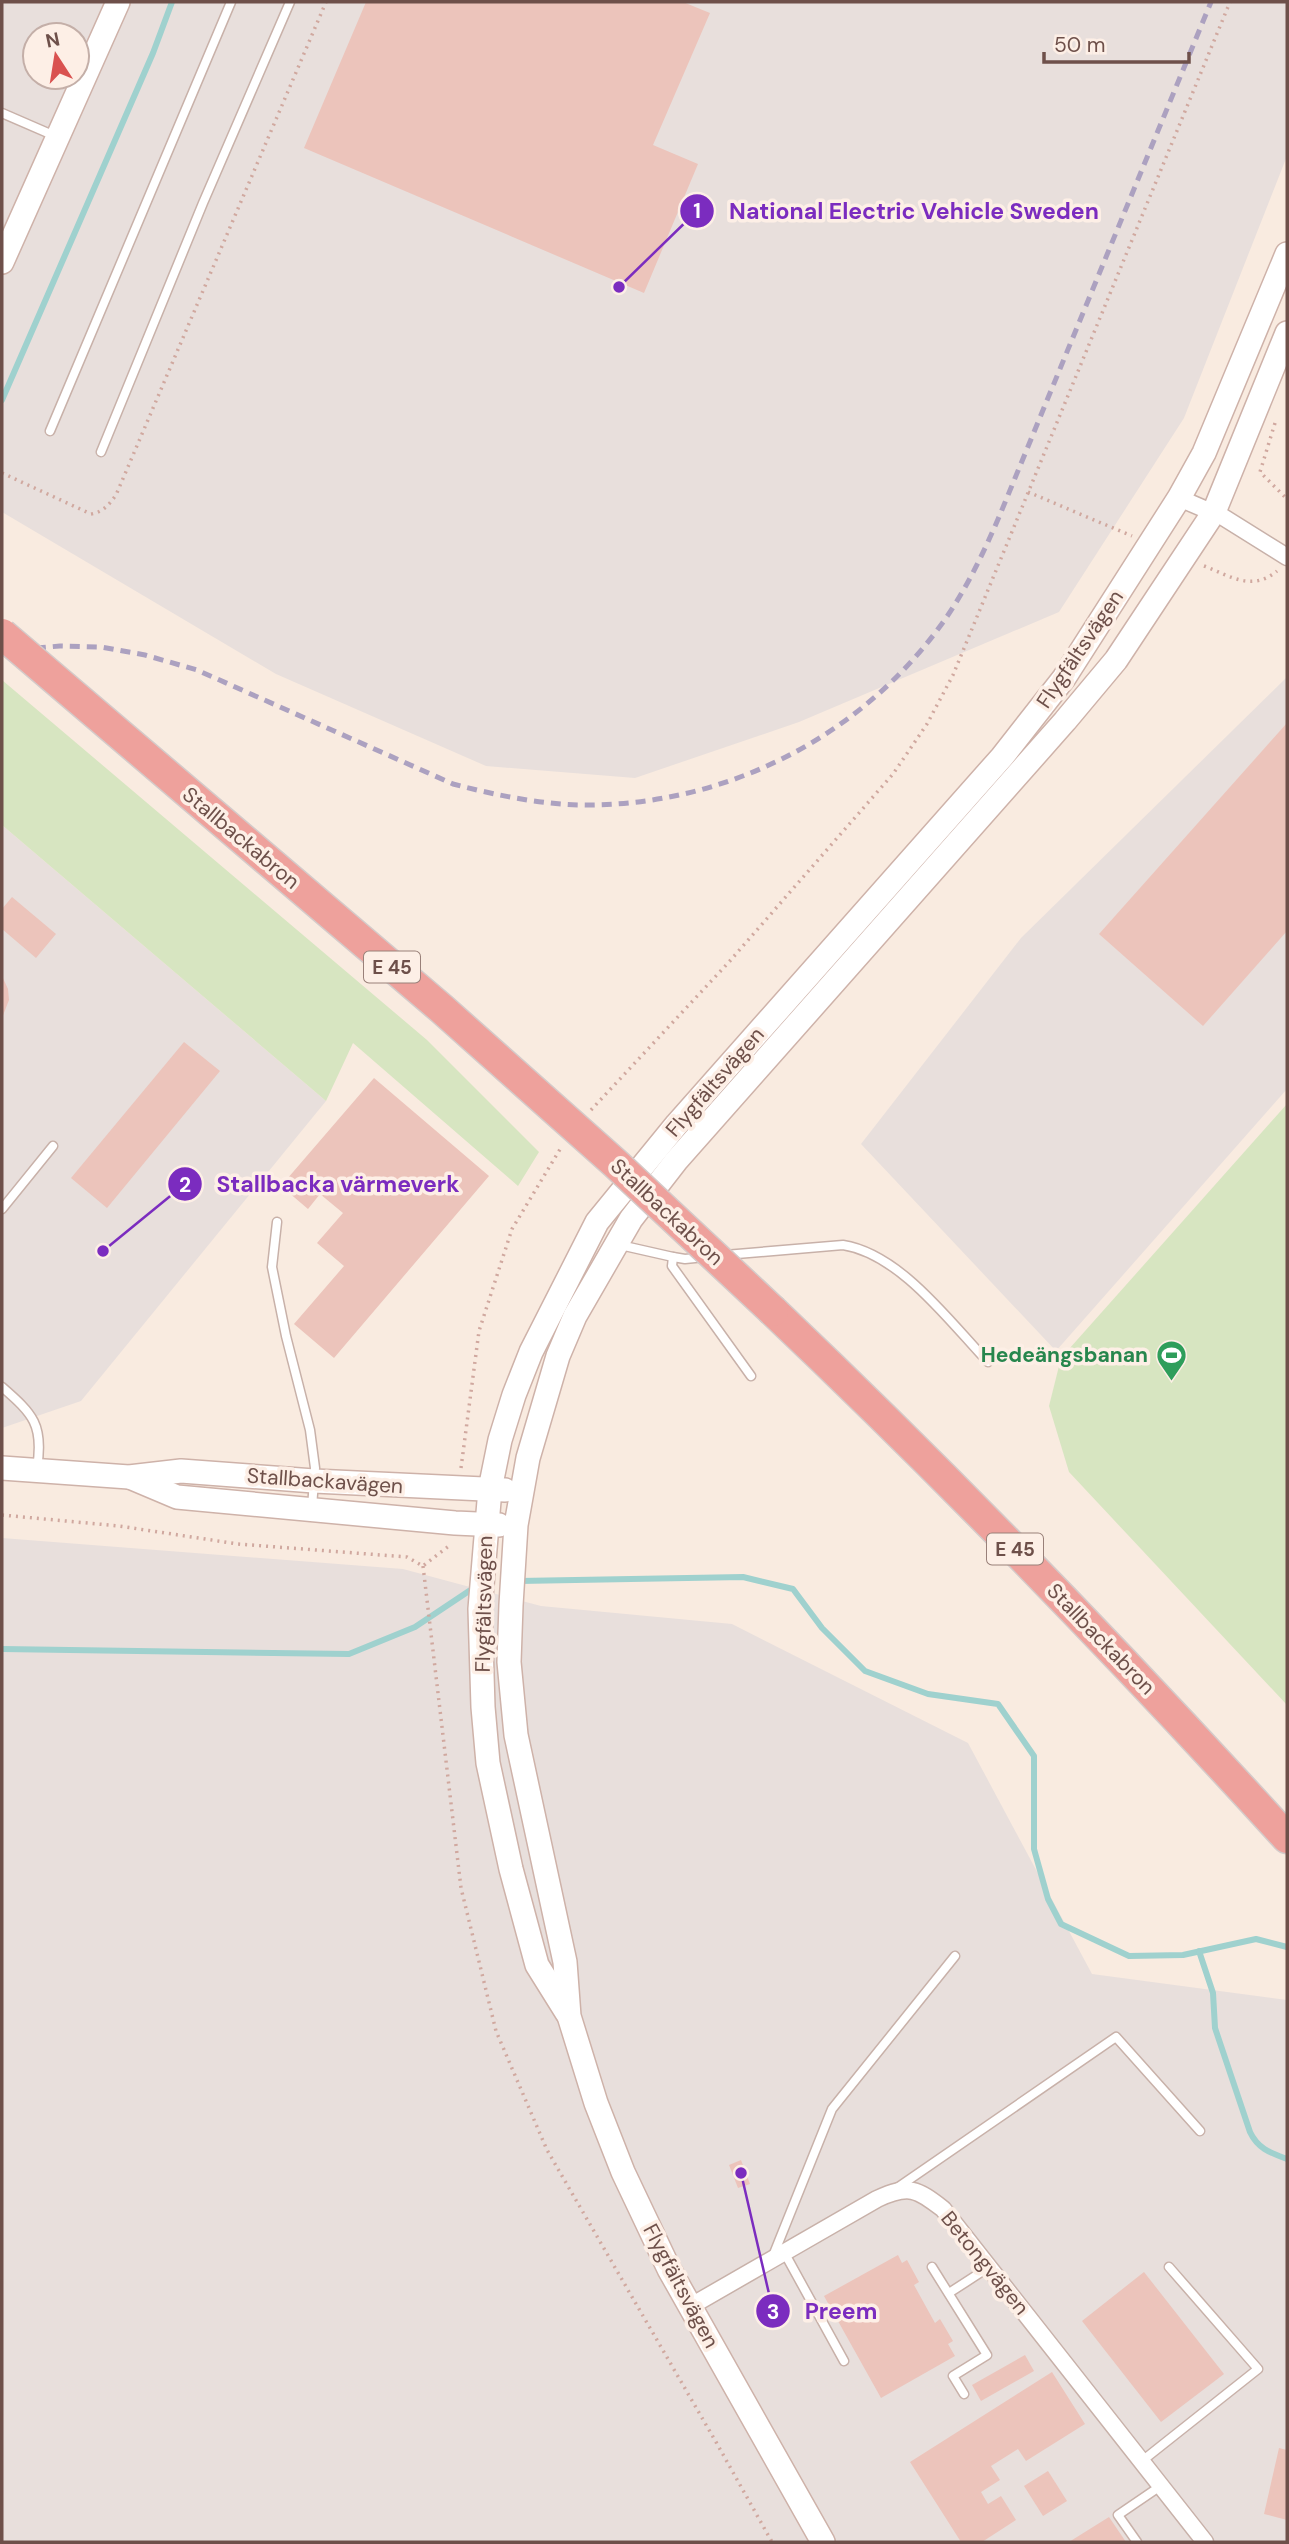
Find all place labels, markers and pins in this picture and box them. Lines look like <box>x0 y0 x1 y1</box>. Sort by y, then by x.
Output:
callout: National Electric Vehicle Sweden <box>680 189 1113 233</box>
callout: Stallbacka värmeverk <box>168 1162 474 1206</box>
sports icon: Hedeängsbanan <box>1154 1338 1188 1382</box>
place label: Hedeängsbanan <box>981 1341 1148 1369</box>
callout: Preem <box>756 2289 891 2333</box>

